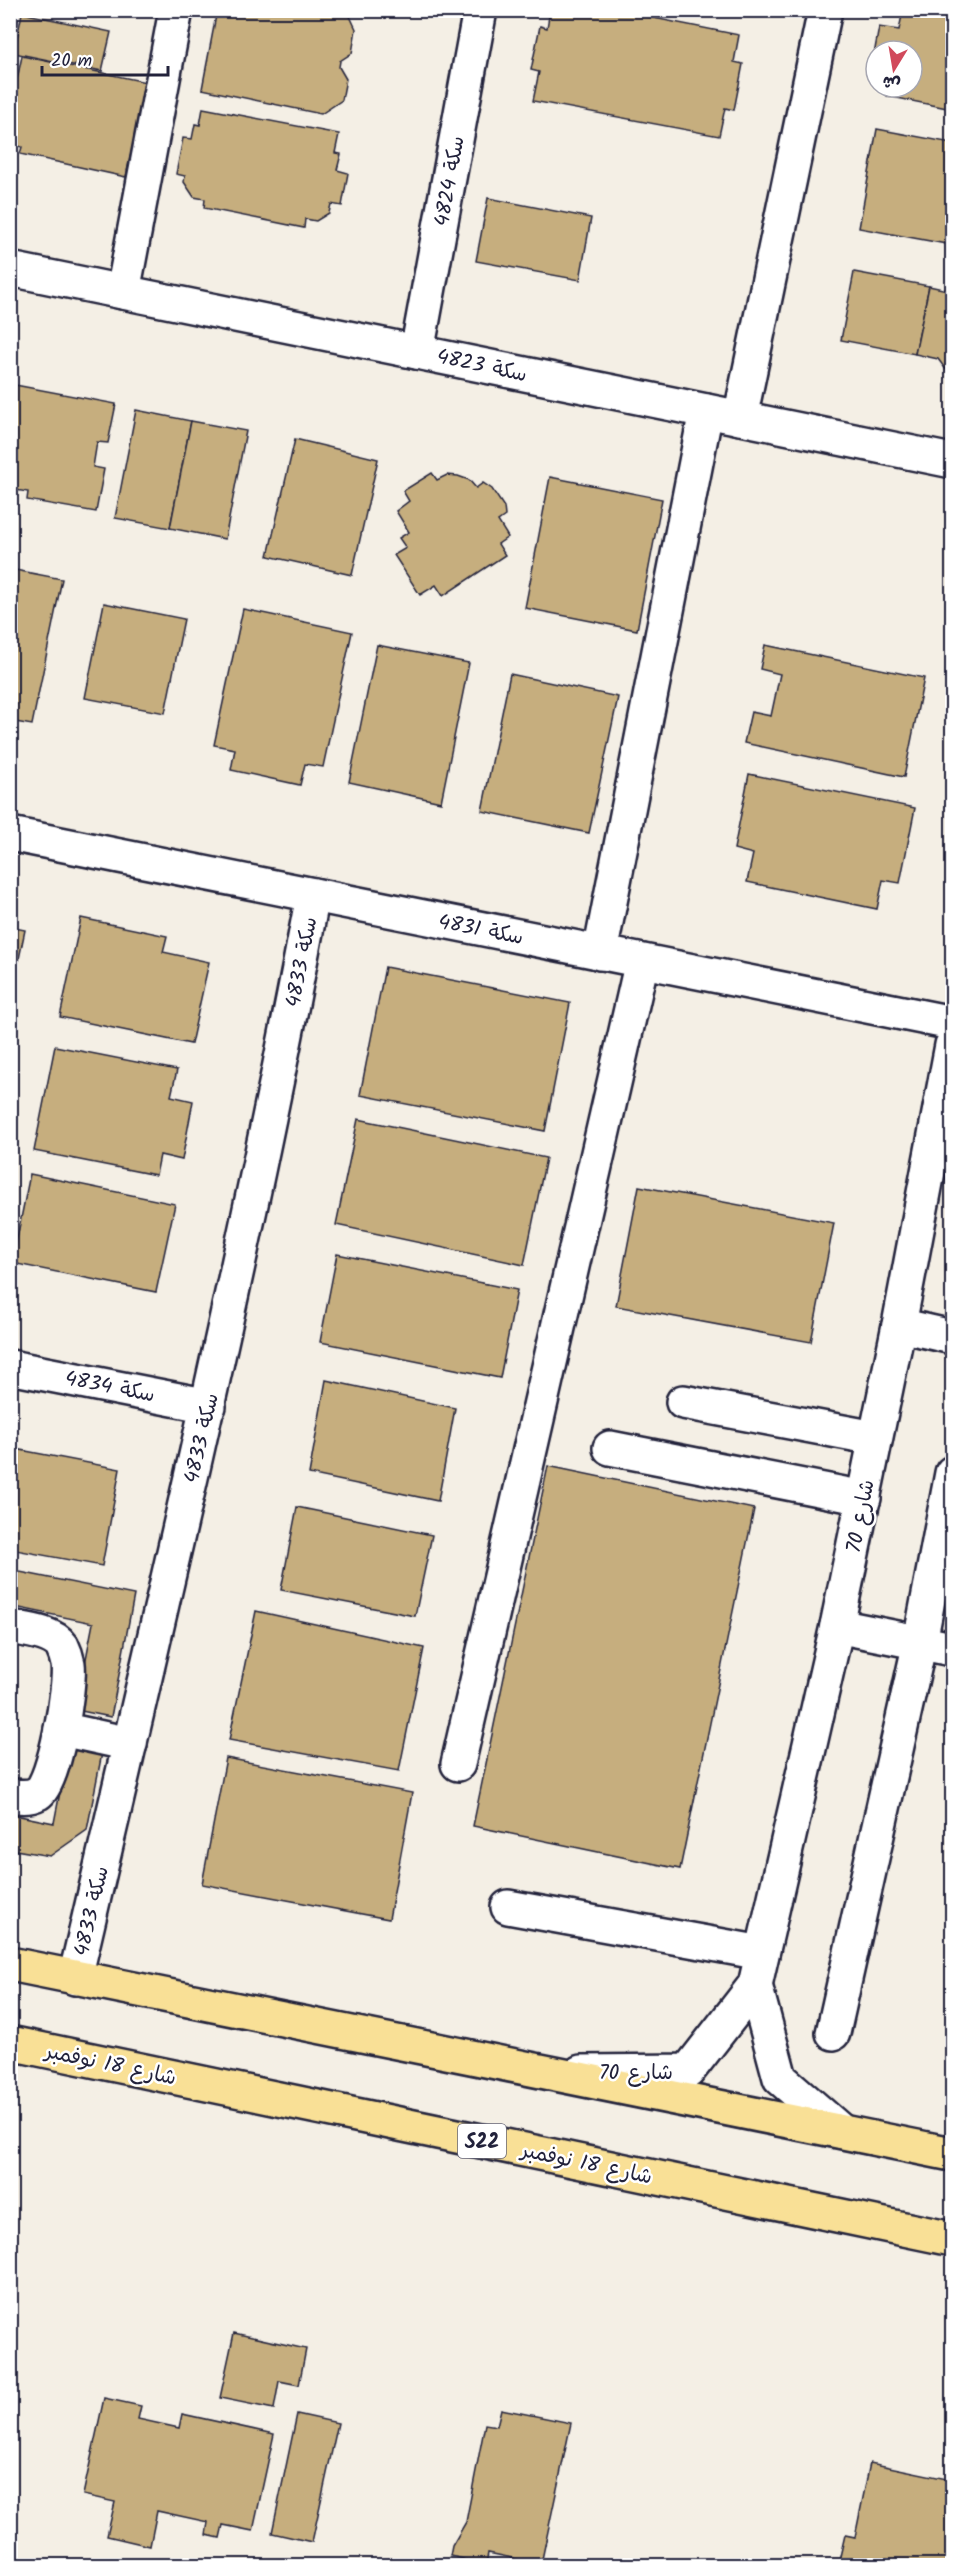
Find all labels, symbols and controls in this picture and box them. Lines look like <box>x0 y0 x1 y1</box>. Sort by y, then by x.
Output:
scale bar <box>42 39 168 77</box>
north arrow <box>864 39 924 99</box>
text: 20 m <box>51 47 92 76</box>
text: ش <box>880 68 902 96</box>
street label: سكة 4824 <box>426 133 475 229</box>
street label: سكة 4823 <box>433 341 530 392</box>
street label: سكة 4831 <box>435 906 526 955</box>
street label: سكة 4833 <box>278 914 327 1010</box>
street label: سكة 4834 <box>62 1363 158 1412</box>
street label: سكة 4833 <box>176 1390 229 1487</box>
street label: شارع 70 <box>838 1477 885 1556</box>
street label: سكة 4833 <box>66 1863 119 1960</box>
street label: شارع 18 نوفمبر <box>40 2035 179 2095</box>
street label: شارع 70 <box>599 2057 673 2090</box>
road number: S22 <box>458 2124 506 2158</box>
street label: شارع 18 نوفمبر <box>516 2134 655 2194</box>

